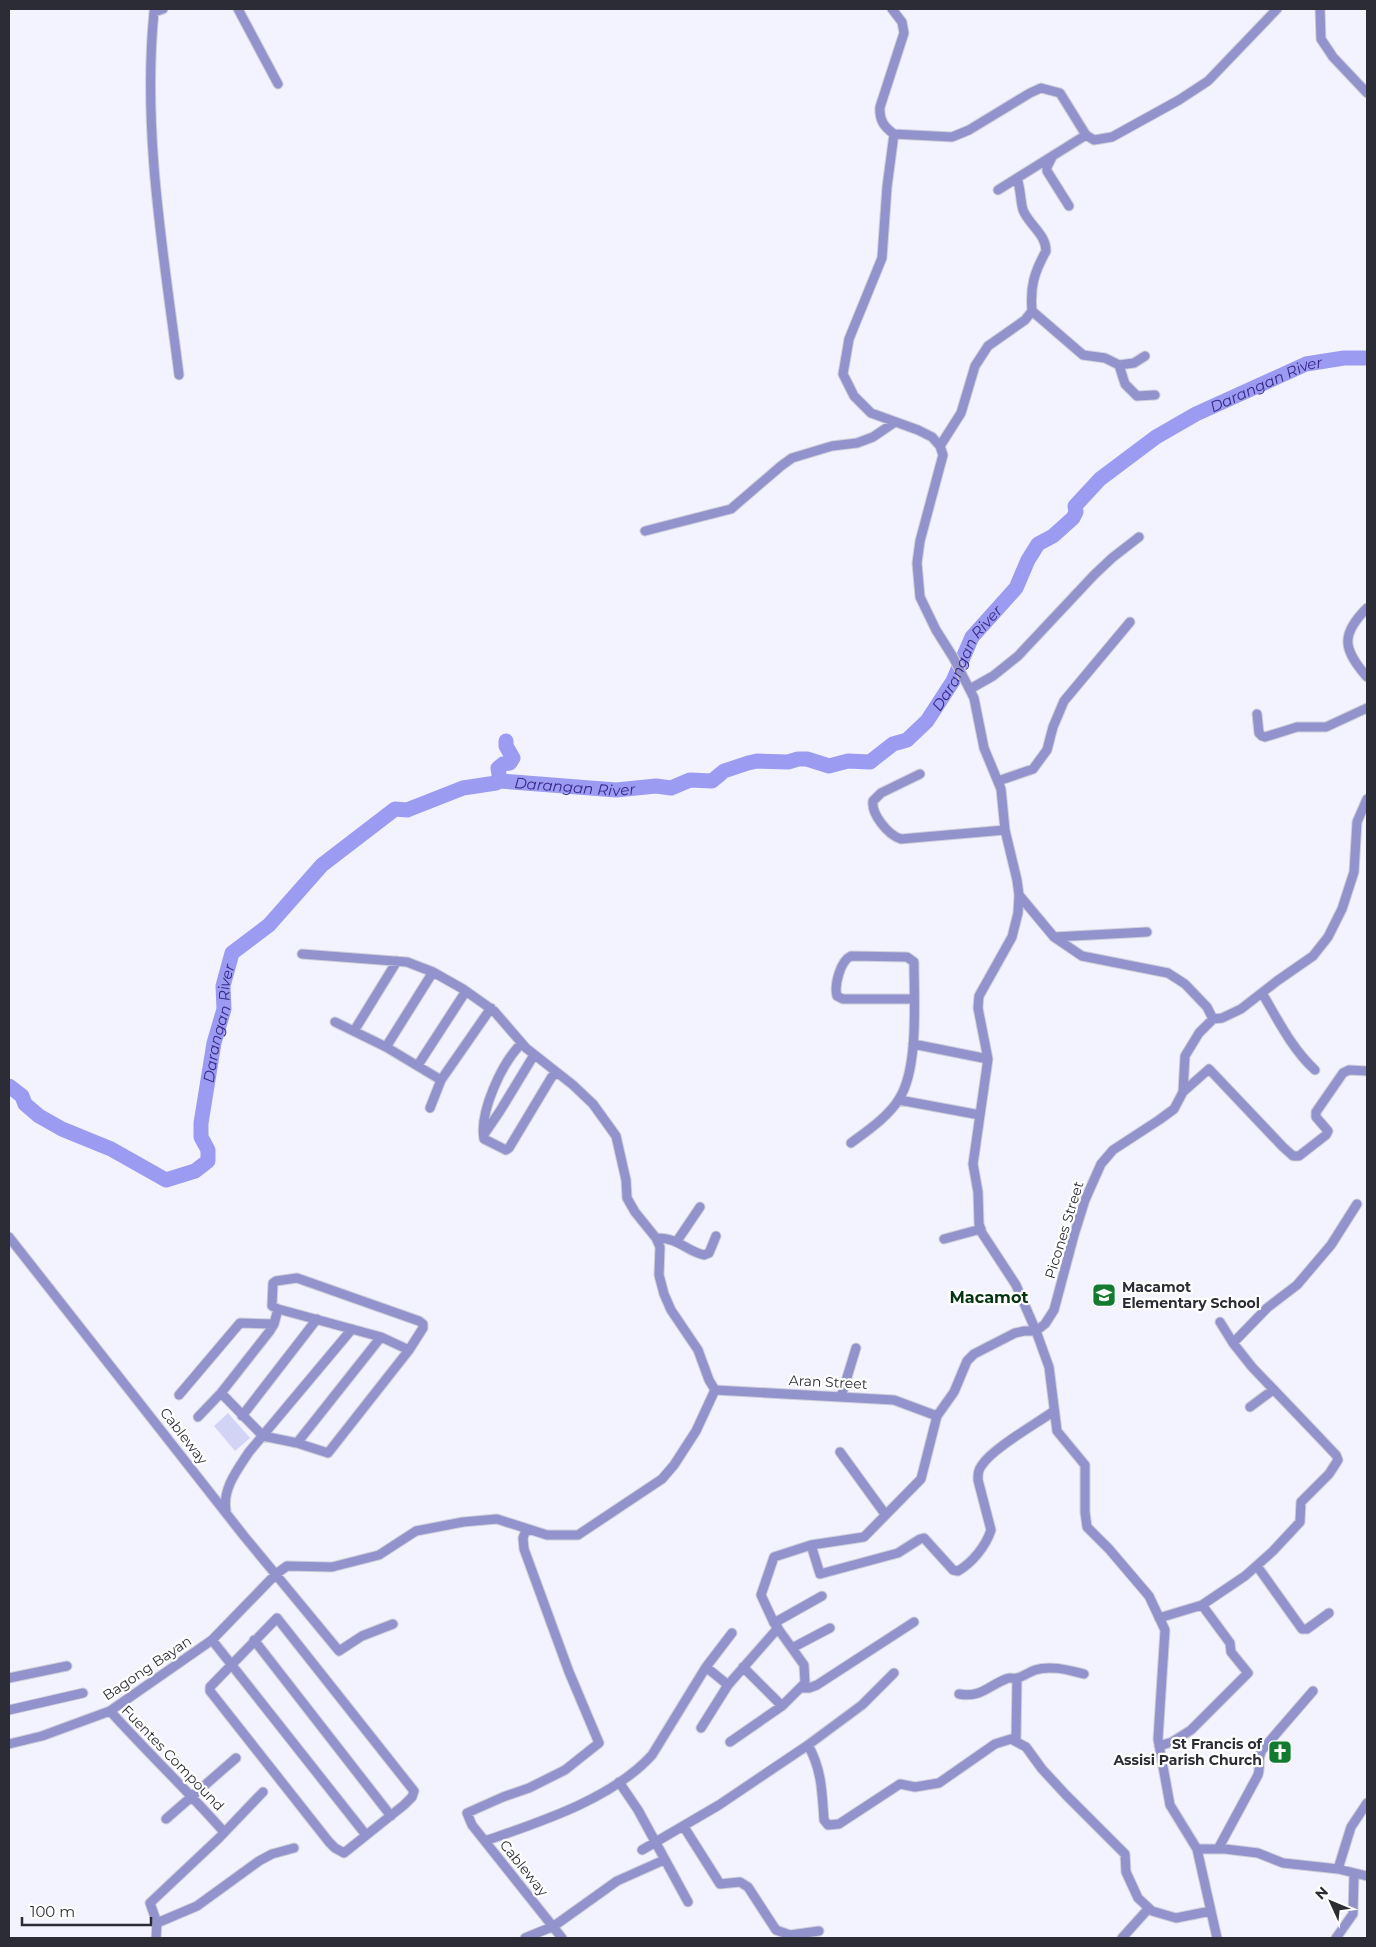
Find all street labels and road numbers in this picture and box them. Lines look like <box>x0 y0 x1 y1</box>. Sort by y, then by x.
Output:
street label: Picones Street <box>1041 1179 1087 1281</box>
street label: Aran Street <box>788 1371 868 1393</box>
street label: Cableway <box>156 1404 212 1468</box>
street label: Bagong Bayan <box>99 1632 195 1704</box>
street label: Fuentes Compound <box>118 1701 228 1815</box>
street label: Cableway <box>496 1836 552 1900</box>

